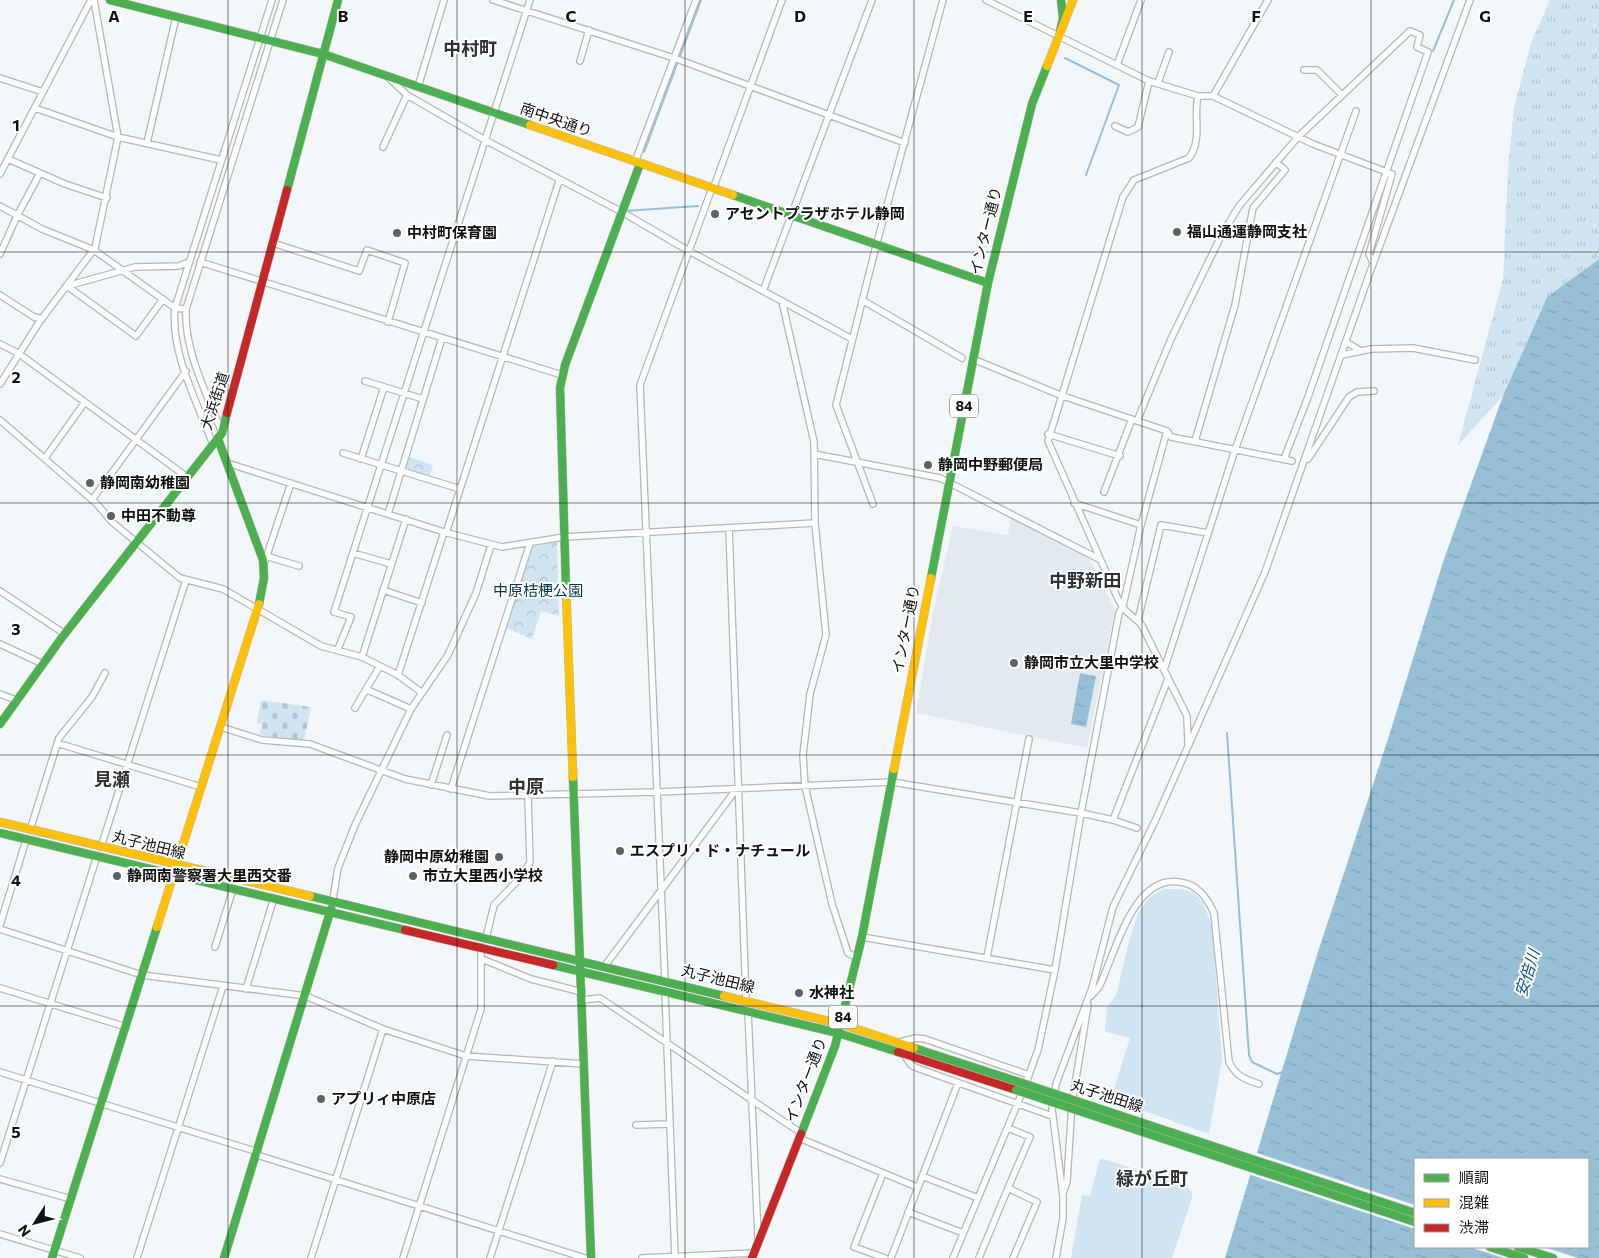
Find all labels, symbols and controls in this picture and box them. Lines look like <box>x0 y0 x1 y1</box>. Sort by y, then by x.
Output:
text: A <box>108 6 120 25</box>
text: B <box>338 6 349 25</box>
text: C <box>566 6 577 25</box>
text: D <box>794 6 806 25</box>
text: E <box>1023 6 1033 25</box>
text: F <box>1251 6 1261 25</box>
text: G <box>1479 6 1491 25</box>
district label: 中村町 <box>443 37 497 59</box>
street label: 南中央通り <box>518 98 595 140</box>
text: 1 <box>12 115 20 134</box>
street label: インター通り <box>965 185 1005 277</box>
place label: アセントプラザホテル静岡 <box>725 204 905 222</box>
marker: アセントプラザホテル静岡 <box>709 208 721 220</box>
place label: 福山通運静岡支社 <box>1186 222 1307 240</box>
place label: 中村町保育園 <box>407 223 497 241</box>
marker: 福山通運静岡支社 <box>1171 226 1183 238</box>
marker: 中村町保育園 <box>391 227 403 239</box>
text: 2 <box>11 367 21 386</box>
street label: 大浜街道 <box>196 369 232 432</box>
road number: 84 <box>950 394 978 418</box>
place label: 静岡中野郵便局 <box>938 455 1043 473</box>
marker: 静岡中野郵便局 <box>922 459 934 471</box>
place label: 静岡南幼稚園 <box>100 473 190 491</box>
marker: 静岡南幼稚園 <box>84 477 96 489</box>
place label: 中田不動尊 <box>121 506 196 524</box>
marker: 中田不動尊 <box>105 510 117 522</box>
district label: 中野新田 <box>1049 569 1121 591</box>
park label: 中原桔梗公園 <box>493 581 583 599</box>
street label: インター通り <box>888 583 922 675</box>
text: 3 <box>11 619 21 638</box>
place label: 静岡市立大里中学校 <box>1024 653 1159 671</box>
marker: 静岡市立大里中学校 <box>1008 657 1020 669</box>
district label: 見瀬 <box>94 768 130 790</box>
district label: 中原 <box>508 775 544 797</box>
street label: 丸子池田線 <box>111 826 188 862</box>
place label: エスプリ・ド・ナチュール <box>630 841 810 859</box>
marker: エスプリ・ド・ナチュール <box>614 845 626 857</box>
place label: 静岡中原幼稚園 <box>384 847 489 865</box>
marker: 静岡中原幼稚園 <box>493 851 505 863</box>
place label: 静岡南警察署大里西交番 <box>127 866 292 884</box>
place label: 市立大里西小学校 <box>423 866 543 884</box>
text: 4 <box>11 870 21 889</box>
marker: 静岡南警察署大里西交番 <box>111 870 123 882</box>
marker: 市立大里西小学校 <box>407 870 419 882</box>
water label: 安倍川 <box>1510 945 1543 999</box>
street label: 丸子池田線 <box>680 960 757 996</box>
place label: 水神社 <box>809 983 854 1001</box>
marker: 水神社 <box>793 987 805 999</box>
road number: 84 <box>829 1006 857 1028</box>
street label: インター通り <box>781 1034 830 1125</box>
street label: 丸子池田線 <box>1069 1075 1146 1115</box>
place label: アプリィ中原店 <box>331 1089 436 1107</box>
marker: アプリィ中原店 <box>315 1093 327 1105</box>
text: 5 <box>11 1122 21 1141</box>
legend <box>1414 1158 1589 1248</box>
district label: 緑が丘町 <box>1116 1167 1188 1189</box>
text: 順調 <box>1459 1168 1489 1186</box>
text: 混雑 <box>1459 1193 1489 1211</box>
north arrow <box>10 1198 60 1248</box>
text: 渋滞 <box>1459 1218 1489 1236</box>
text: N <box>14 1222 34 1240</box>

